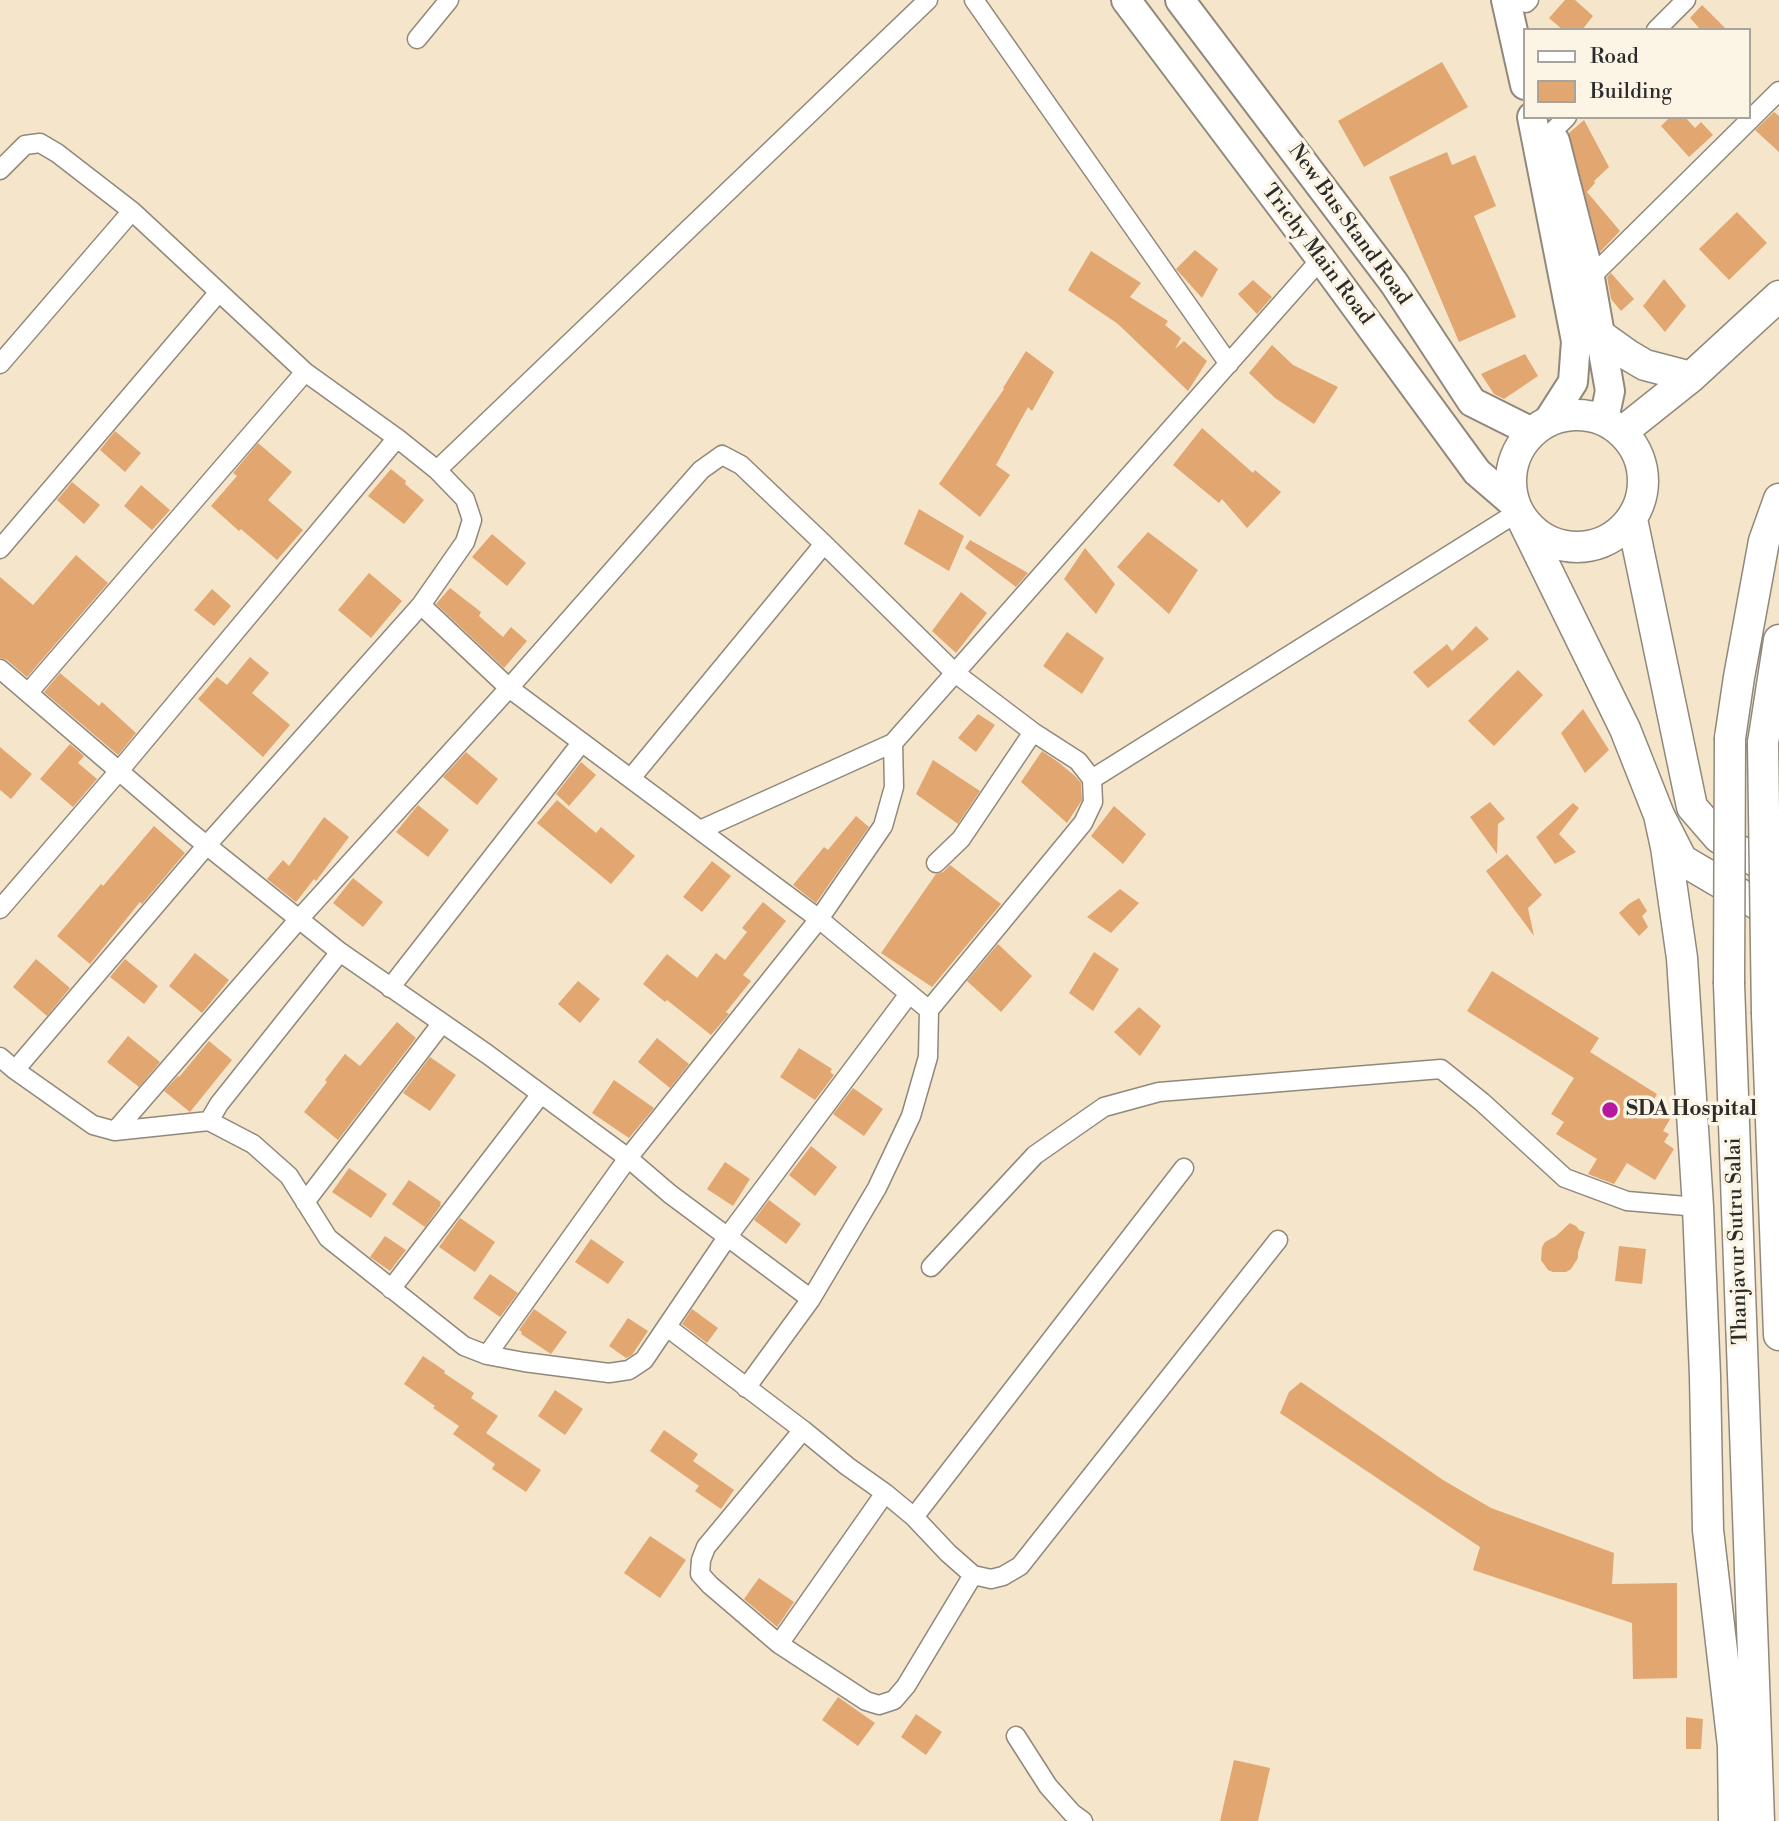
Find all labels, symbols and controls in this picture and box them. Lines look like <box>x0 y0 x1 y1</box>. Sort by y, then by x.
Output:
legend <box>1524 28 1751 119</box>
text: Road <box>1590 44 1639 70</box>
text: Building <box>1590 79 1672 105</box>
street label: New Bus Stand Road <box>1282 140 1416 310</box>
street label: Trichy Main Road <box>1256 180 1378 330</box>
place label: SDA Hospital <box>1626 1097 1757 1123</box>
marker: SDA Hospital <box>1600 1100 1620 1120</box>
street label: Thanjavur Sutru Salai <box>1722 1137 1754 1345</box>

